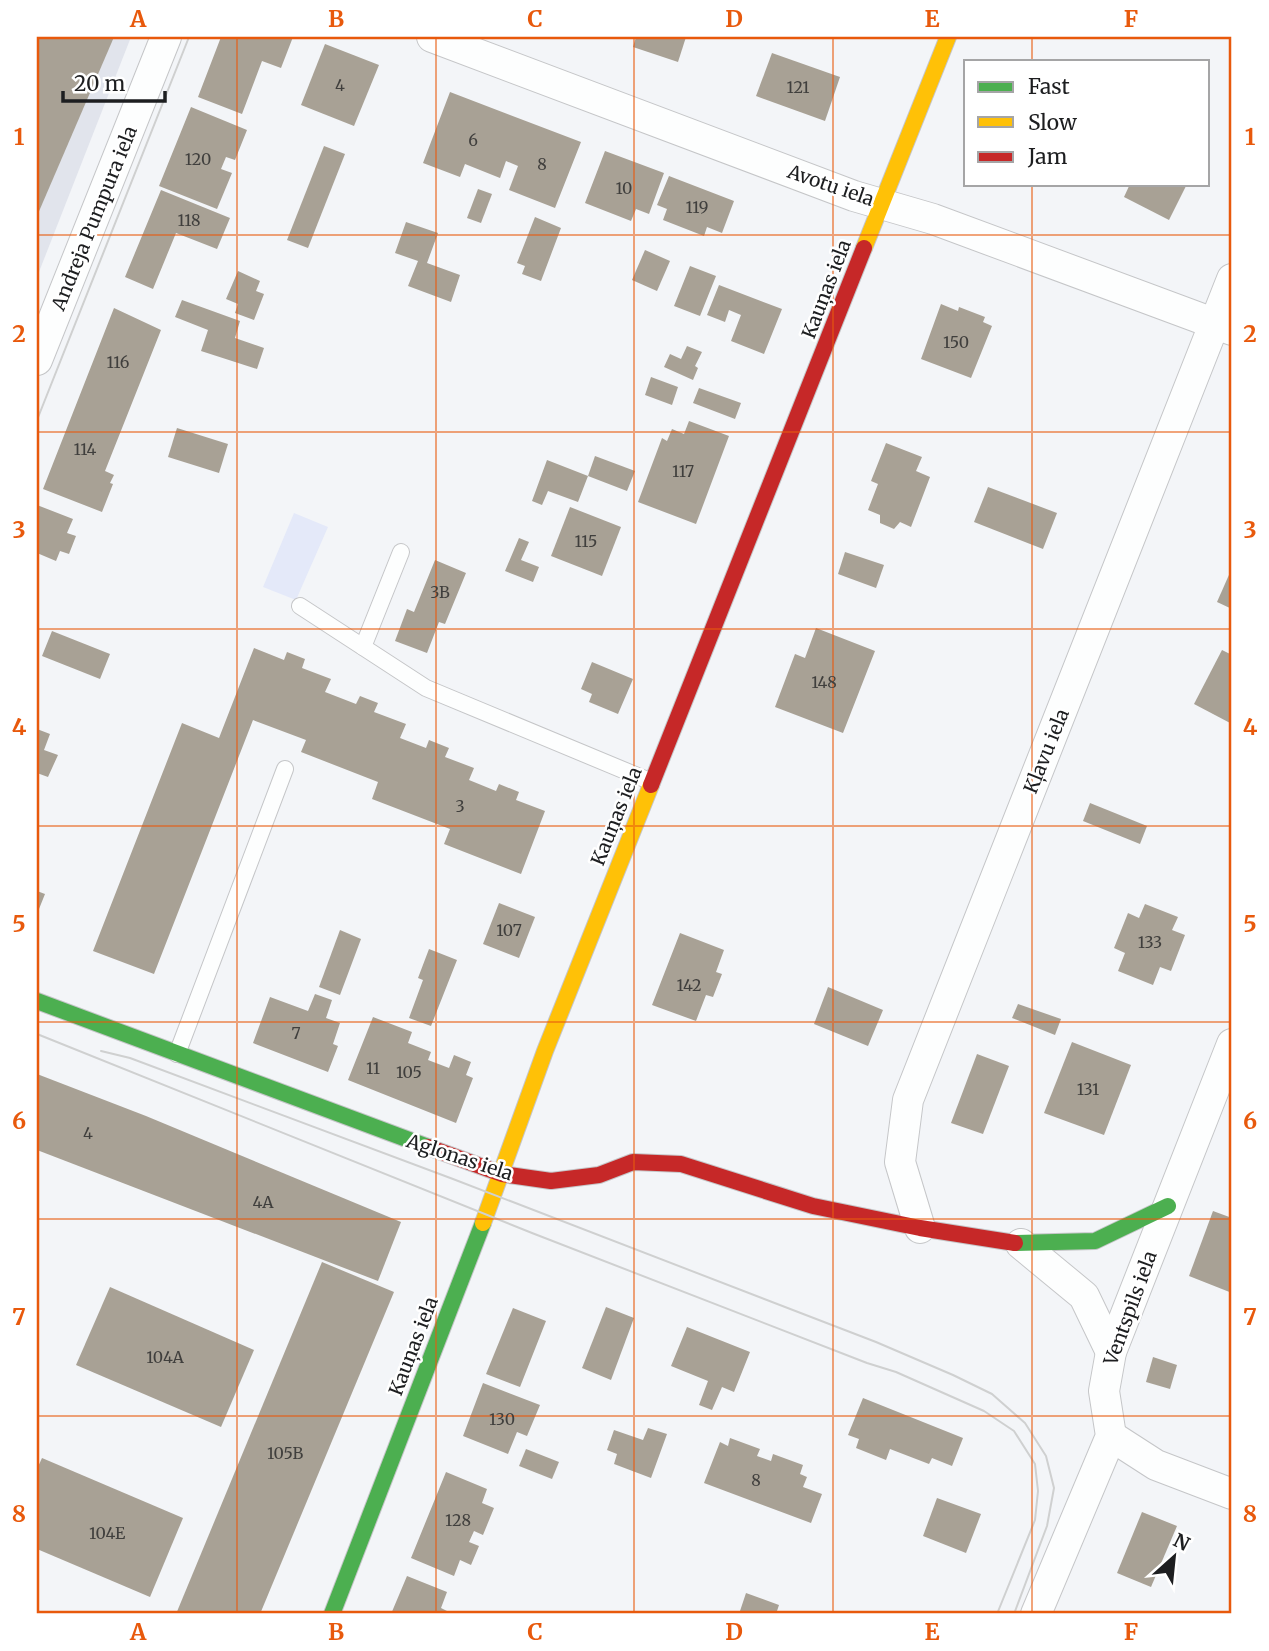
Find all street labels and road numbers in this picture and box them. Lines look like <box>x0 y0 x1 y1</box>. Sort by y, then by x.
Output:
street label: Andreja Pumpura iela <box>46 122 142 315</box>
street label: Avotu iela <box>784 159 877 211</box>
street label: Kauņas iela <box>796 236 857 342</box>
street label: Kļavu iela <box>1018 705 1075 797</box>
street label: Kauņas iela <box>585 763 648 869</box>
street label: Aglonas iela <box>403 1128 516 1185</box>
street label: Ventspils iela <box>1098 1248 1162 1369</box>
street label: Kauņas iela <box>383 1293 444 1399</box>

